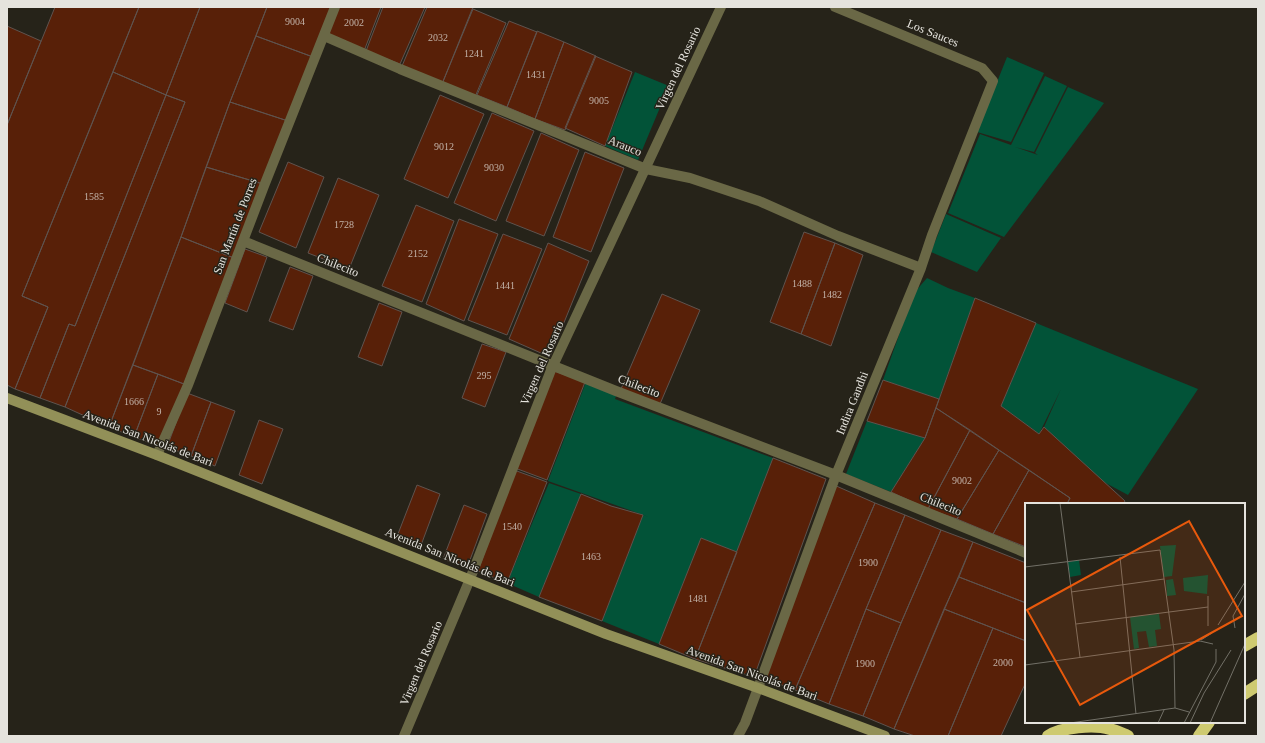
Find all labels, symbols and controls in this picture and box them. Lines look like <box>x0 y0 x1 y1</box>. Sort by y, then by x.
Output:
house number: 9004 <box>285 16 305 27</box>
street label: Los Sauces <box>905 16 961 50</box>
house number: 2002 <box>344 17 364 28</box>
street label: Virgen del Rosario <box>653 24 703 112</box>
house number: 2032 <box>428 32 448 43</box>
house number: 1241 <box>464 48 484 59</box>
house number: 1431 <box>526 69 546 80</box>
house number: 9005 <box>589 95 609 106</box>
street label: Arauco <box>606 133 644 159</box>
house number: 9012 <box>434 141 454 152</box>
house number: 9030 <box>484 162 504 173</box>
street label: San Martín de Porres <box>210 176 260 276</box>
house number: 1585 <box>84 191 104 202</box>
house number: 1728 <box>334 219 354 230</box>
house number: 2152 <box>408 248 428 259</box>
street label: Chilecito <box>315 250 361 280</box>
house number: 1488 <box>792 278 812 289</box>
house number: 1441 <box>495 280 515 291</box>
house number: 1482 <box>822 289 842 300</box>
street label: Virgen del Rosario <box>517 319 567 407</box>
street label: Indira Gandhi <box>833 369 871 437</box>
house number: 295 <box>477 370 492 381</box>
street label: Chilecito <box>616 372 662 400</box>
house number: 1666 <box>124 396 144 407</box>
house number: 9 <box>157 406 162 417</box>
street label: Avenida San Nicolás de Bari <box>81 407 216 470</box>
house number: 9002 <box>952 475 972 486</box>
street label: Chilecito <box>918 489 964 519</box>
inset map <box>1025 503 1245 723</box>
house number: 1540 <box>502 521 522 532</box>
street label: Avenida San Nicolás de Bari <box>383 525 517 590</box>
house number: 1463 <box>581 551 601 562</box>
house number: 1900 <box>858 557 878 568</box>
house number: 1481 <box>688 593 708 604</box>
street label: Virgen del Rosario <box>397 619 445 707</box>
street label: Avenida San Nicolás de Bari <box>685 643 820 703</box>
house number: 2000 <box>993 657 1013 668</box>
house number: 1900 <box>855 658 875 669</box>

